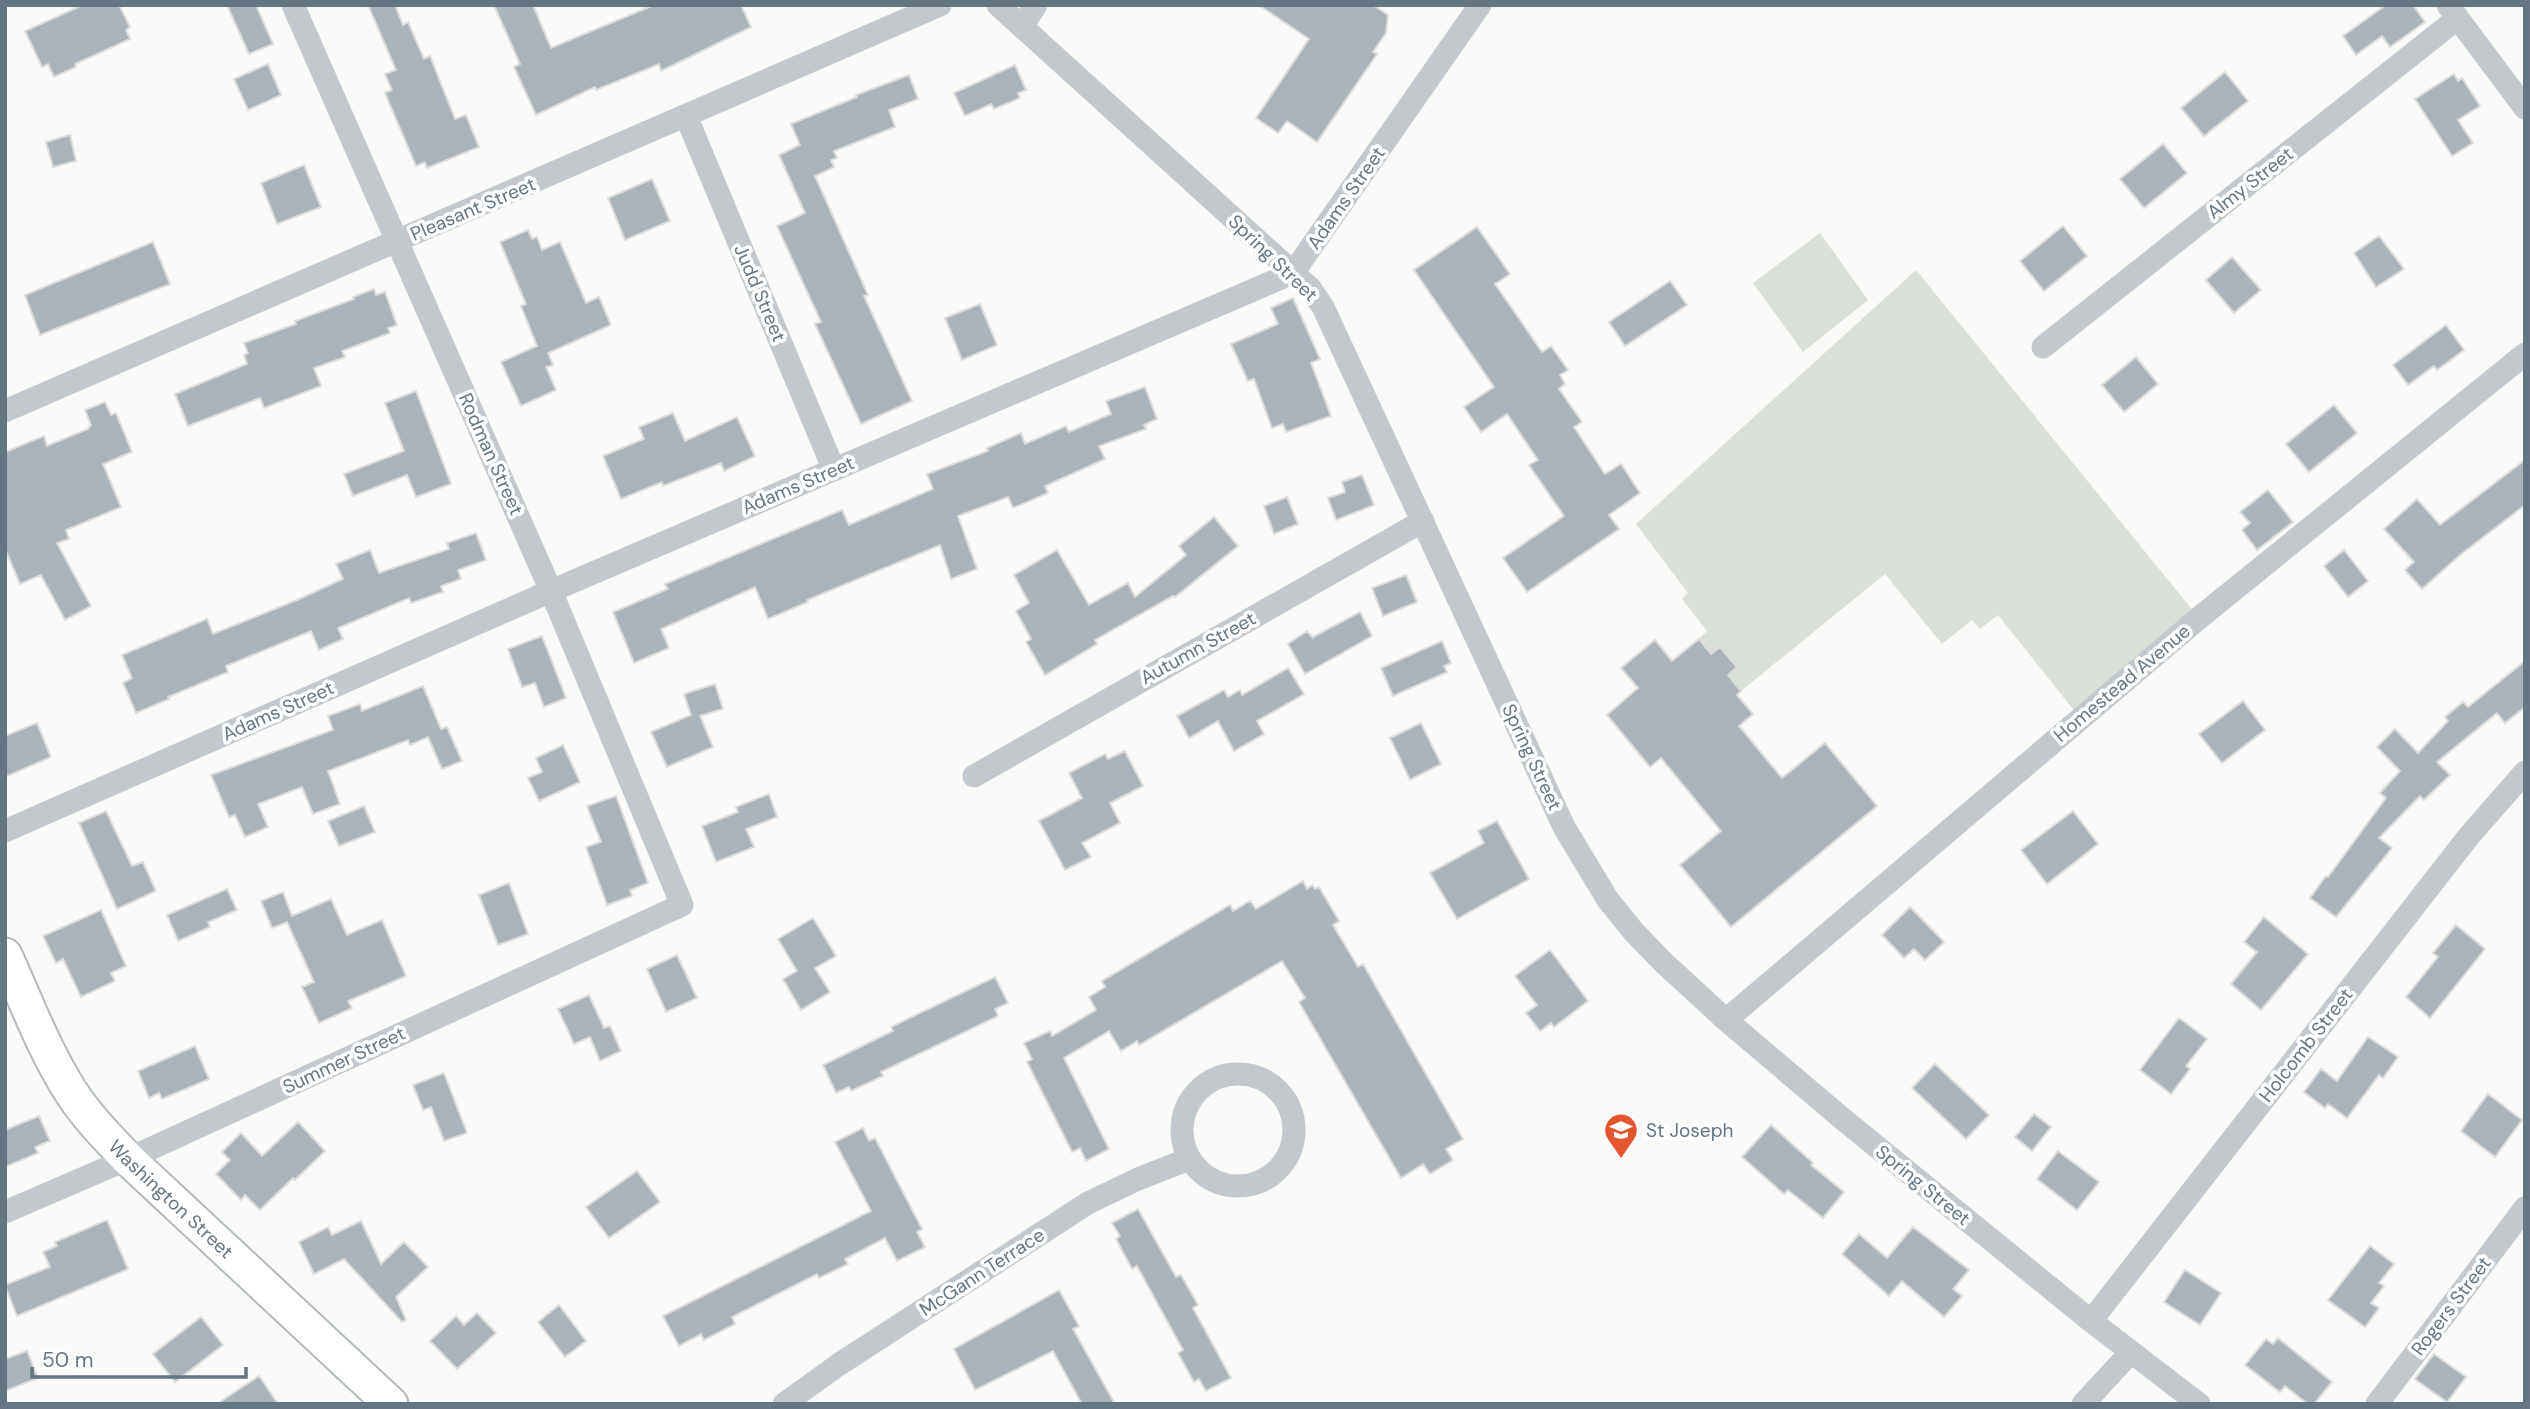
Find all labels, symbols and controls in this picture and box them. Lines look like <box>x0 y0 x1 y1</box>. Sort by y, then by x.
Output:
street label: Almy Street <box>2202 141 2298 225</box>
street label: Adams Street <box>1301 142 1391 254</box>
street label: Pleasant Street <box>407 171 539 247</box>
street label: Spring Street <box>1223 209 1323 307</box>
street label: Judd Street <box>728 241 792 345</box>
street label: Rodman Street <box>453 389 529 519</box>
street label: Adams Street <box>738 450 858 520</box>
street label: Autumn Street <box>1136 606 1260 690</box>
street label: Homestead Avenue <box>2049 619 2195 747</box>
street label: Adams Street <box>218 675 338 747</box>
street label: Spring Street <box>1496 700 1568 814</box>
street label: Holcomb Street <box>2254 983 2358 1107</box>
street label: Summer Street <box>279 1021 409 1099</box>
school or university icon: St Joseph <box>1602 1111 1640 1160</box>
place label: St Joseph <box>1646 1118 1733 1143</box>
street label: Washington Street <box>103 1134 239 1264</box>
street label: Spring Street <box>1870 1139 1976 1231</box>
street label: McGann Terrace <box>915 1222 1049 1322</box>
street label: Rogers Street <box>2405 1251 2497 1361</box>
scale bar <box>32 1336 245 1380</box>
text: 50 m <box>42 1346 93 1374</box>

